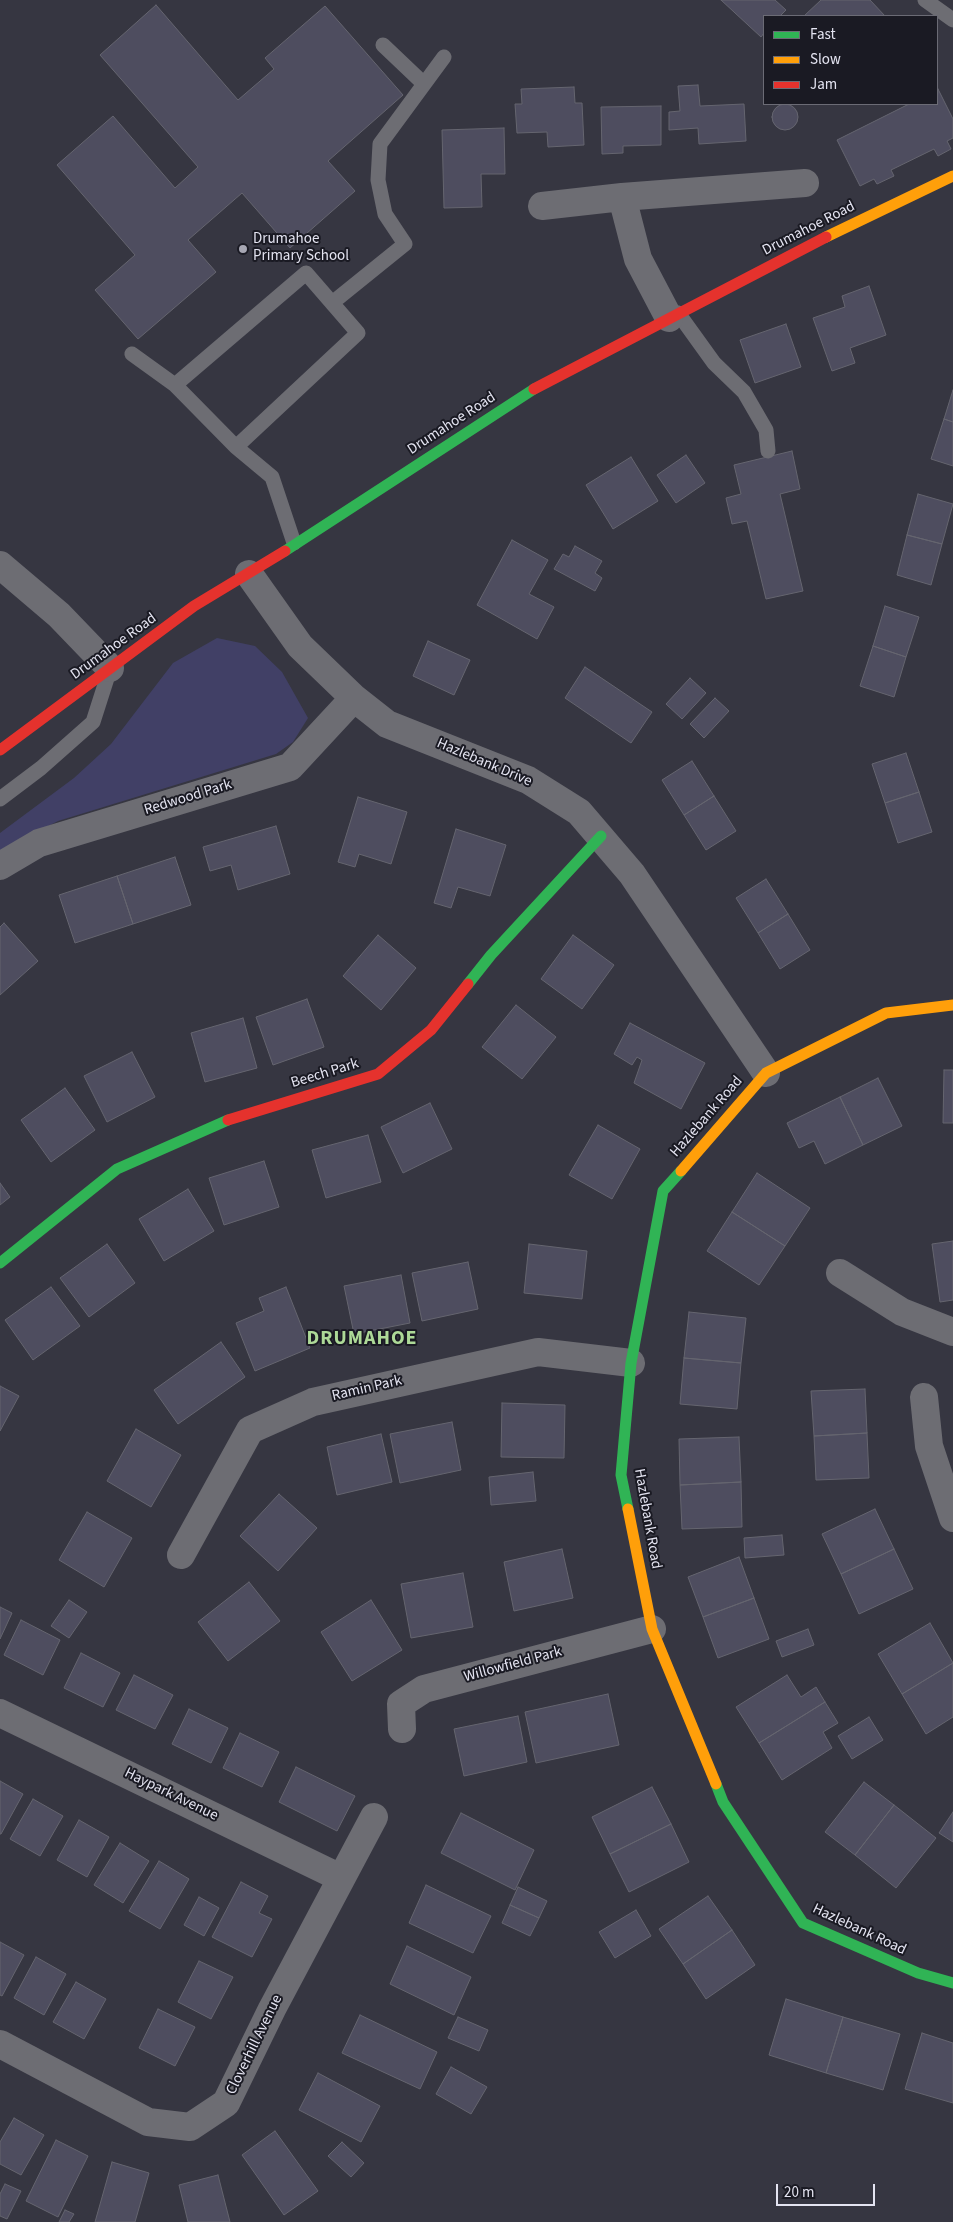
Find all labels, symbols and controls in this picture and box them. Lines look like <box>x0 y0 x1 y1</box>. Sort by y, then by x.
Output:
legend <box>763 15 938 105</box>
text: Fast <box>810 24 836 45</box>
text: Slow <box>810 49 841 70</box>
text: Jam <box>810 74 837 95</box>
street label: Drumahoe Road <box>760 198 858 260</box>
place label: Drumahoe Primary School <box>253 231 349 266</box>
marker: Drumahoe Primary School <box>237 243 249 255</box>
street label: Drumahoe Road <box>405 389 499 459</box>
street label: Drumahoe Road <box>68 610 160 684</box>
street label: Hazlebank Drive <box>434 735 534 791</box>
street label: Redwood Park <box>142 776 234 820</box>
street label: Beech Park <box>289 1055 361 1093</box>
street label: Hazlebank Road <box>667 1073 747 1161</box>
district label: DRUMAHOE <box>305 1328 419 1352</box>
street label: Ramin Park <box>330 1372 404 1406</box>
street label: Hazlebank Road <box>629 1467 665 1571</box>
street label: Willowfield Park <box>462 1643 564 1687</box>
street label: Haypark Avenue <box>121 1765 221 1825</box>
street label: Hazlebank Road <box>809 1900 909 1960</box>
street label: Cloverhill Avenue <box>223 1992 287 2098</box>
scale bar <box>778 2174 877 2206</box>
text: 20 m <box>784 2182 814 2203</box>

